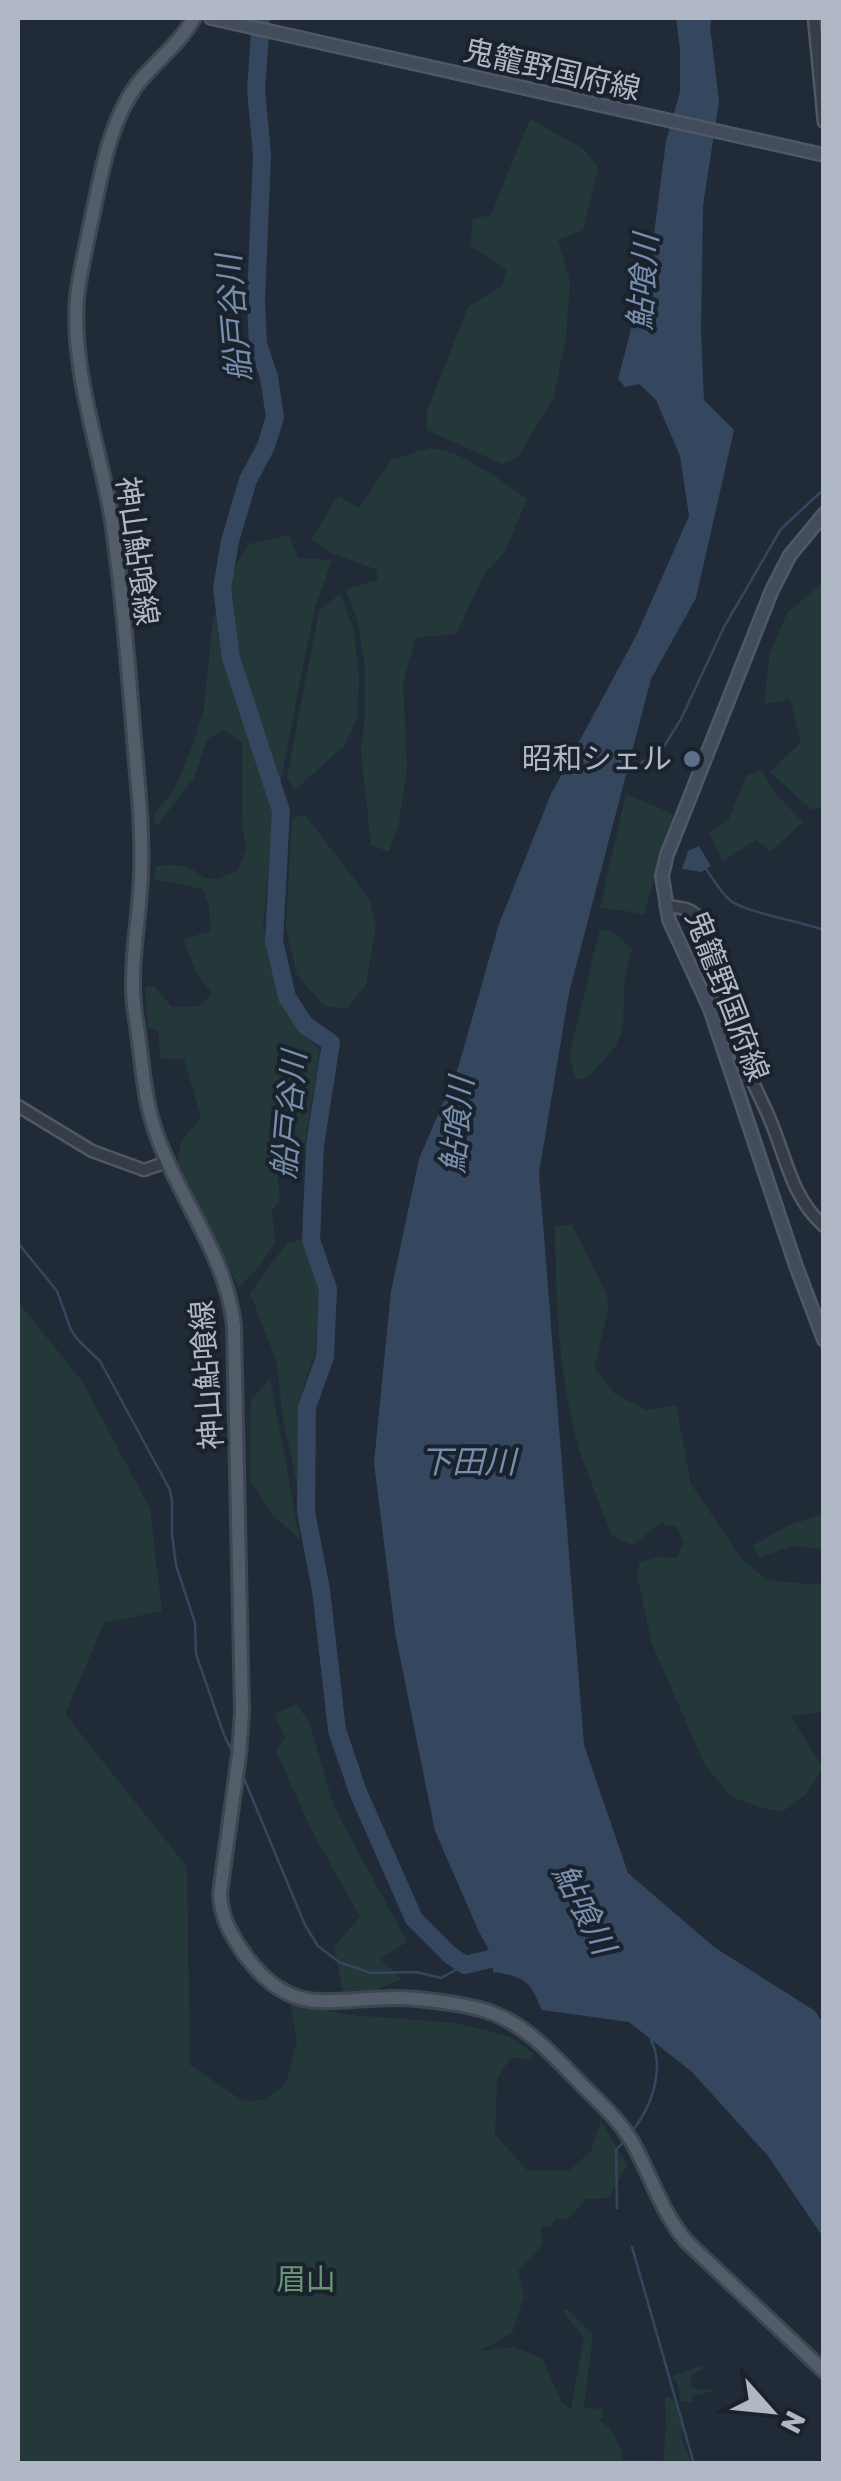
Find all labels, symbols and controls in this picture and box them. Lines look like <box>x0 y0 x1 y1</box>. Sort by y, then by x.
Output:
street label: 鬼籠野国府線 <box>460 32 644 108</box>
water label: 鮎喰川 <box>621 230 666 331</box>
water label: 船戸谷川 <box>209 250 259 383</box>
street label: 神山鮎喰線 <box>109 474 165 628</box>
place label: 昭和シェル <box>522 741 672 777</box>
marker: 昭和シェル <box>681 748 703 770</box>
street label: 鬼籠野国府線 <box>678 906 776 1086</box>
water label: 船戸谷川 <box>264 1047 314 1180</box>
water label: 鮎喰川 <box>433 1072 481 1175</box>
street label: 神山鮎喰線 <box>184 1299 230 1451</box>
water label: 下田川 <box>420 1443 519 1481</box>
water label: 鮎喰川 <box>545 1858 624 1963</box>
park label: 眉山 <box>276 2262 336 2298</box>
north arrow <box>721 2361 821 2461</box>
text: N <box>774 2406 812 2439</box>

